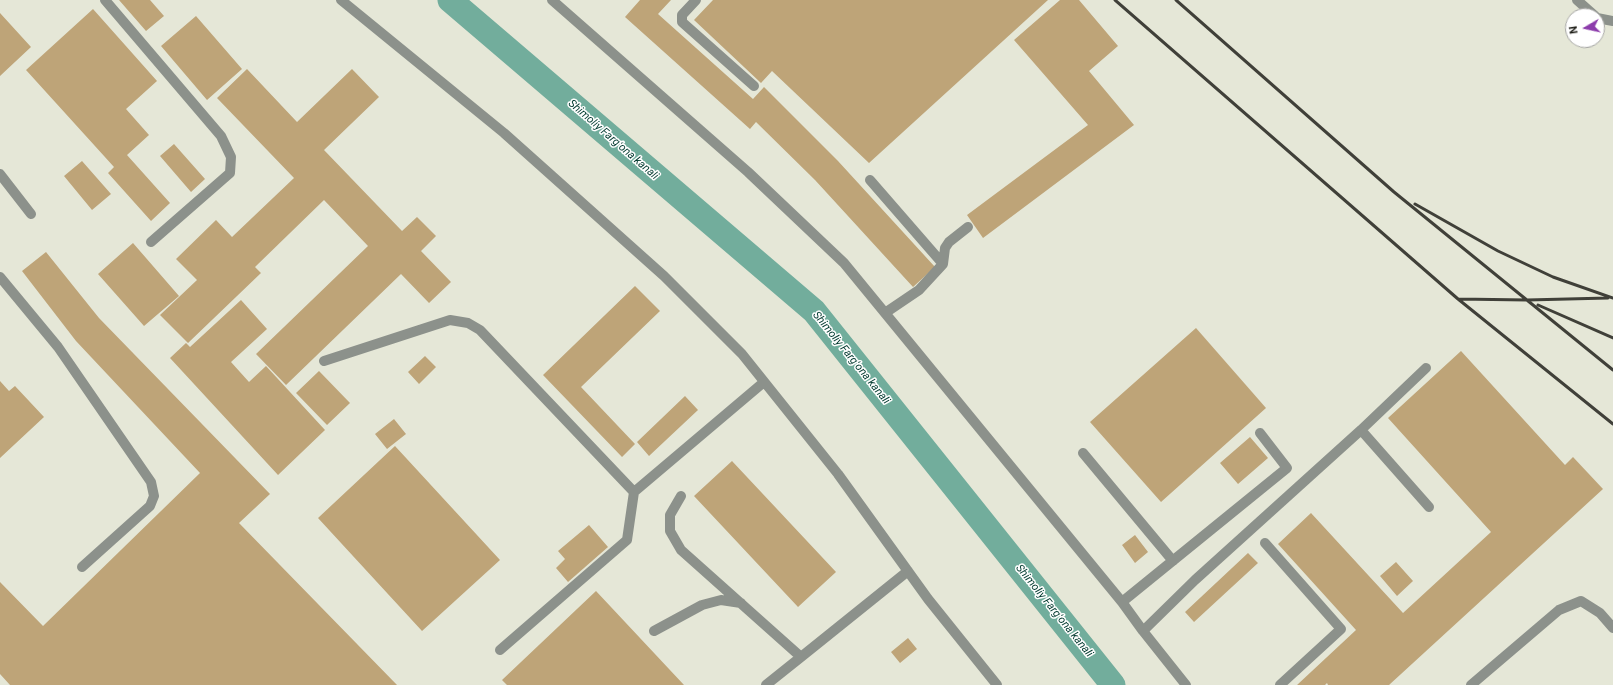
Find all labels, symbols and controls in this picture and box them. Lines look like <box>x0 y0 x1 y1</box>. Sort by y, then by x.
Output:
north arrow <box>1565 8 1605 48</box>
text: N <box>1567 25 1581 35</box>
water label: Shimoliy Fargʻona kanali <box>565 97 661 183</box>
water label: Shimoliy Fargʻona kanali <box>810 309 892 407</box>
water label: Shimoliy Fargʻona kanali <box>1013 562 1095 660</box>

